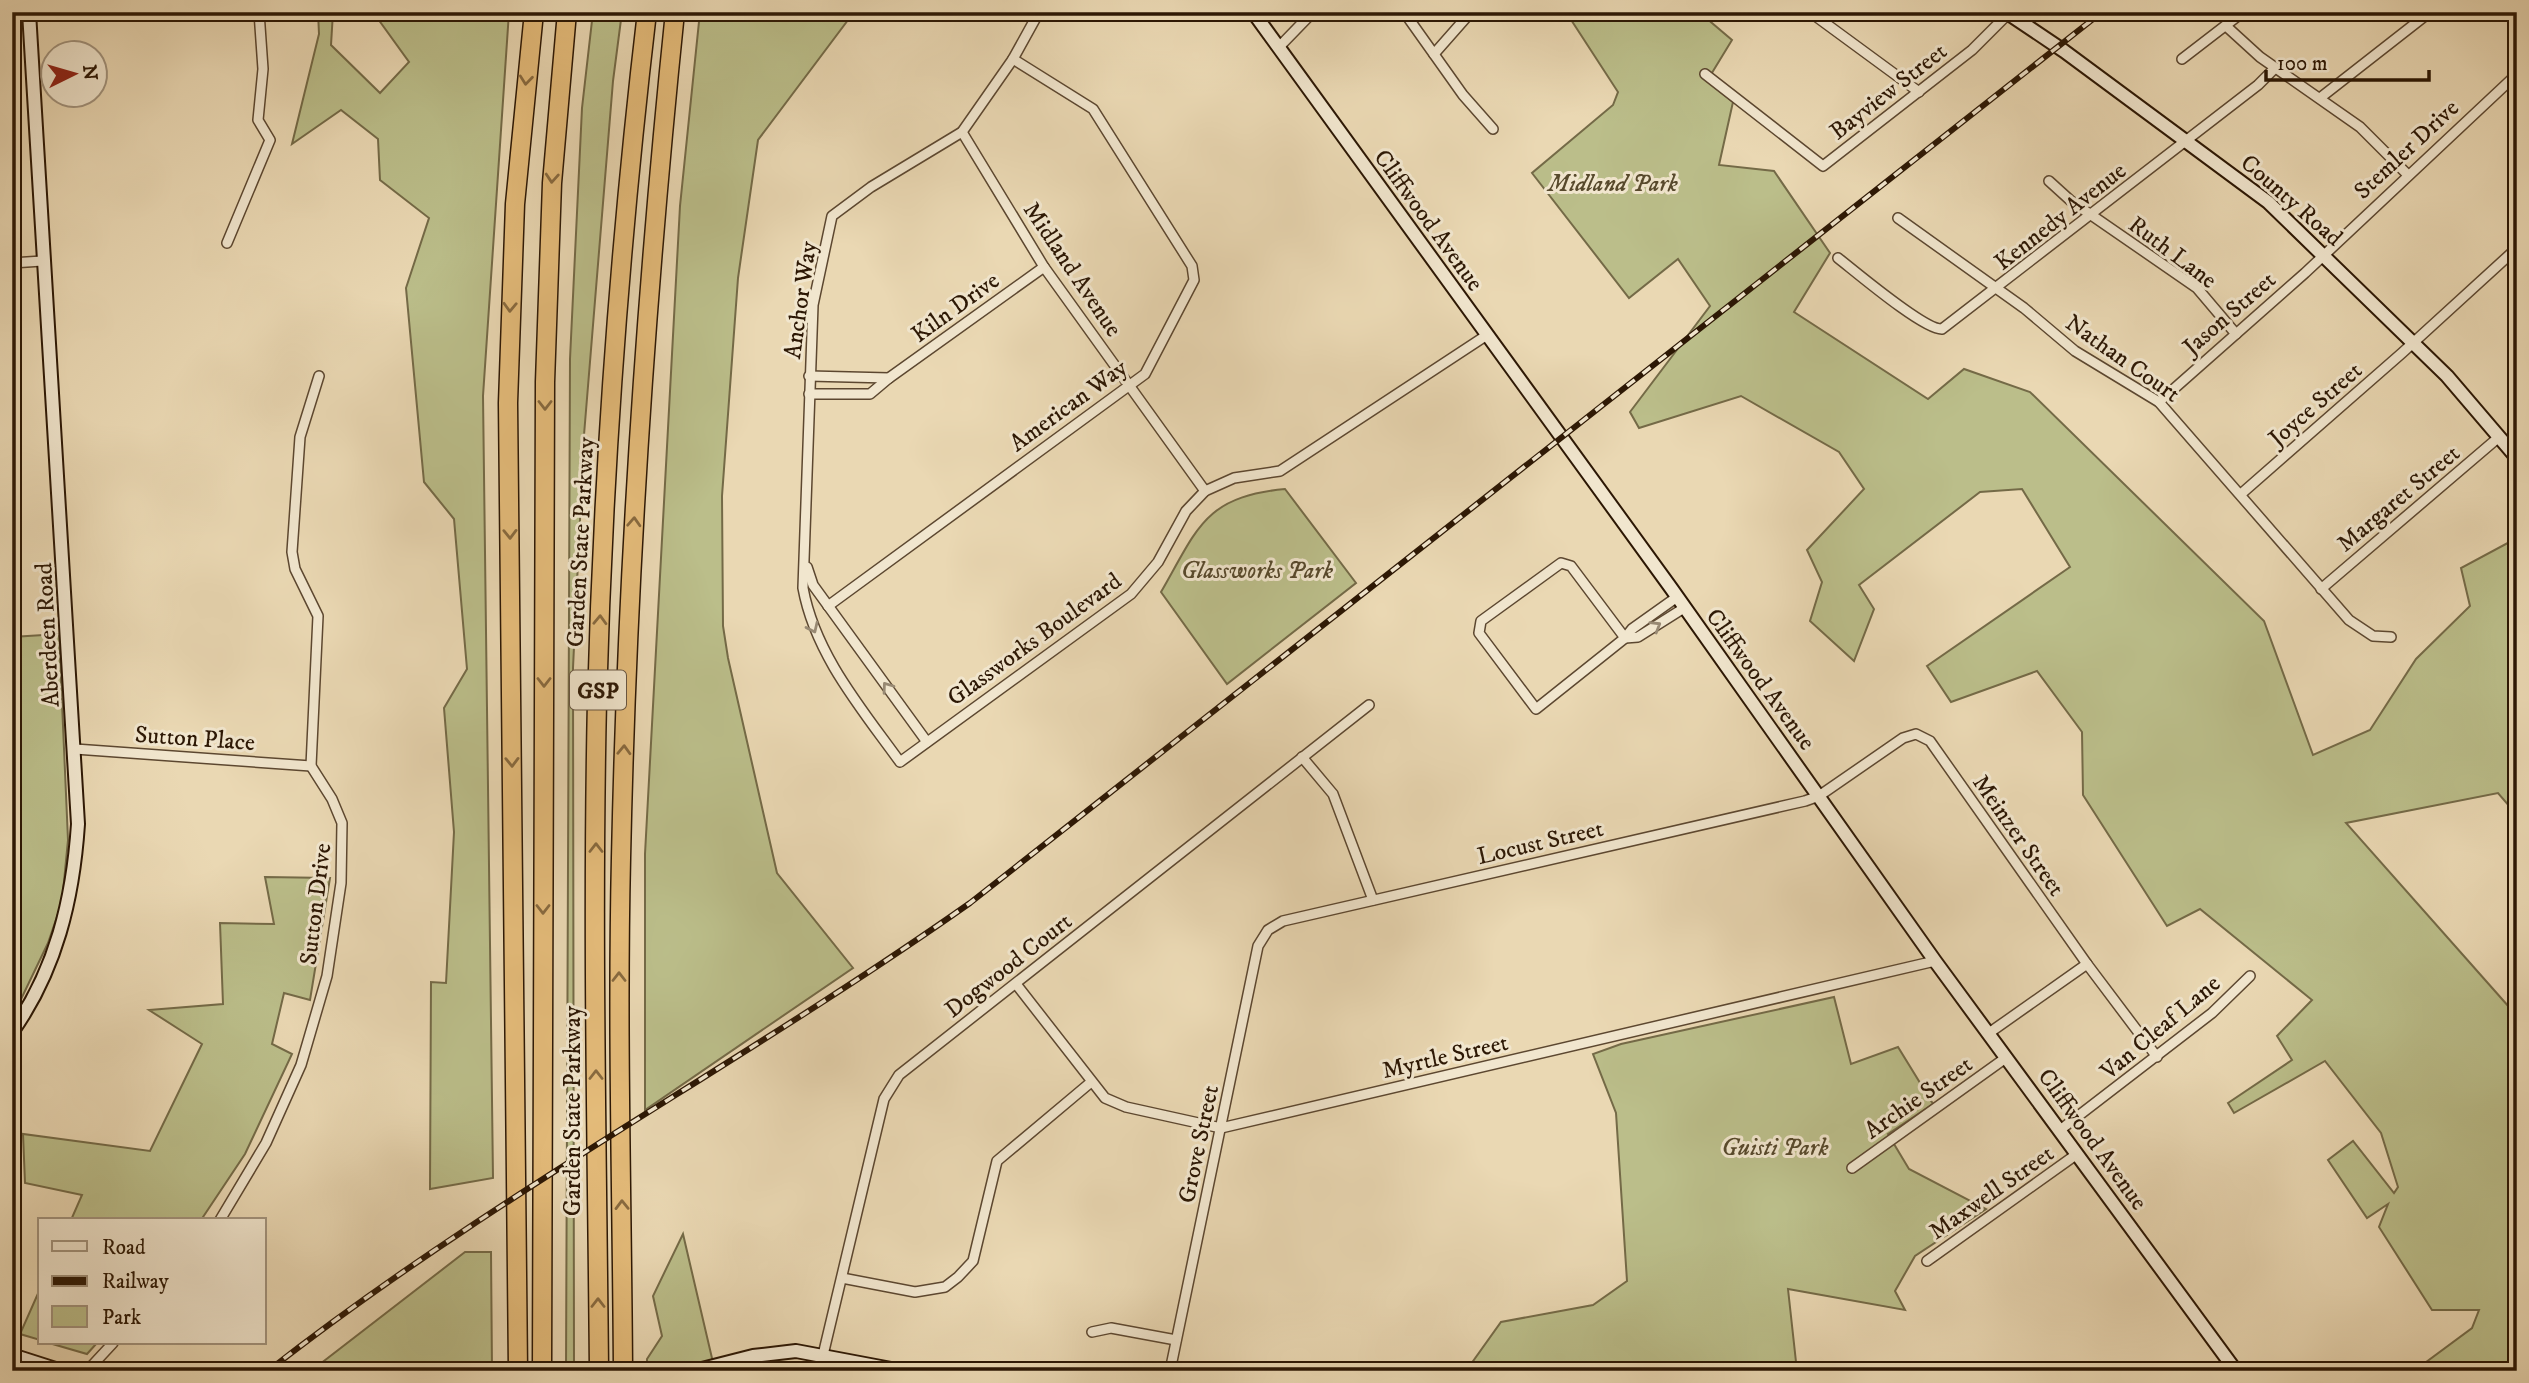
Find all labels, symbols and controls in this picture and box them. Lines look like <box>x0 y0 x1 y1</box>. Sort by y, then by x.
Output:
street label: Bayview Street <box>1824 37 1953 147</box>
north arrow <box>38 38 108 108</box>
scale bar <box>2266 38 2429 82</box>
text: 100 m <box>2277 51 2328 77</box>
text: N <box>77 64 102 82</box>
one-way arrow <box>519 75 534 86</box>
street label: Stemler Drive <box>2348 93 2466 206</box>
street label: Cliffwood Avenue <box>1367 144 1490 297</box>
street label: County Road <box>2234 148 2349 253</box>
street label: Kennedy Avenue <box>1989 156 2133 278</box>
park label: Midland Park <box>1546 169 1678 199</box>
one-way arrow <box>545 173 560 184</box>
street label: Midland Avenue <box>1016 196 1128 343</box>
street label: Ruth Lane <box>2122 210 2223 296</box>
street label: Anchor Way <box>778 239 824 361</box>
street label: Jason Street <box>2176 265 2283 364</box>
street label: Kiln Drive <box>906 266 1005 350</box>
one-way arrow <box>503 302 518 313</box>
street label: Nathan Court <box>2059 308 2186 410</box>
street label: American Way <box>1004 353 1134 459</box>
street label: Joyce Street <box>2261 356 2369 455</box>
one-way arrow <box>537 400 552 411</box>
street label: Garden State Parkway <box>561 436 602 648</box>
street label: Margaret Street <box>2331 438 2467 559</box>
one-way arrow <box>626 517 641 528</box>
one-way arrow <box>502 530 518 540</box>
park label: Glassworks Park <box>1181 556 1333 586</box>
street label: Aberdeen Road <box>29 562 67 708</box>
street label: Glassworks Boulevard <box>942 567 1128 713</box>
street label: Cliffwood Avenue <box>1699 603 1822 756</box>
one-way arrow <box>593 614 608 625</box>
one-way arrow <box>805 621 819 633</box>
one-way arrow <box>1648 622 1661 635</box>
road number: GSP <box>570 670 626 710</box>
one-way arrow <box>536 677 552 687</box>
one-way arrow <box>883 682 895 695</box>
street label: Sutton Place <box>134 720 256 758</box>
one-way arrow <box>616 744 631 755</box>
one-way arrow <box>505 757 520 768</box>
street label: Meinzer Street <box>1965 769 2071 902</box>
street label: Locust Street <box>1474 814 1607 872</box>
street label: Sutton Drive <box>294 842 338 967</box>
one-way arrow <box>588 842 604 852</box>
one-way arrow <box>535 904 551 915</box>
street label: Dogwood Court <box>939 907 1079 1025</box>
street label: Van Cleaf Lane <box>2094 969 2227 1087</box>
one-way arrow <box>611 971 627 982</box>
street label: Garden State Parkway <box>558 1005 588 1216</box>
street label: Myrtle Street <box>1379 1028 1511 1086</box>
street label: Archie Street <box>1859 1049 1979 1146</box>
street label: Cliffwood Avenue <box>2031 1063 2154 1216</box>
one-way arrow <box>588 1069 604 1080</box>
street label: Grove Street <box>1172 1082 1226 1206</box>
park label: Guisti Park <box>1722 1133 1828 1163</box>
street label: Maxwell Street <box>1923 1139 2060 1247</box>
one-way arrow <box>614 1199 629 1210</box>
legend <box>38 1218 266 1344</box>
text: Road <box>102 1235 146 1261</box>
text: Railway <box>102 1269 170 1295</box>
one-way arrow <box>590 1297 606 1307</box>
text: Park <box>102 1305 142 1331</box>

